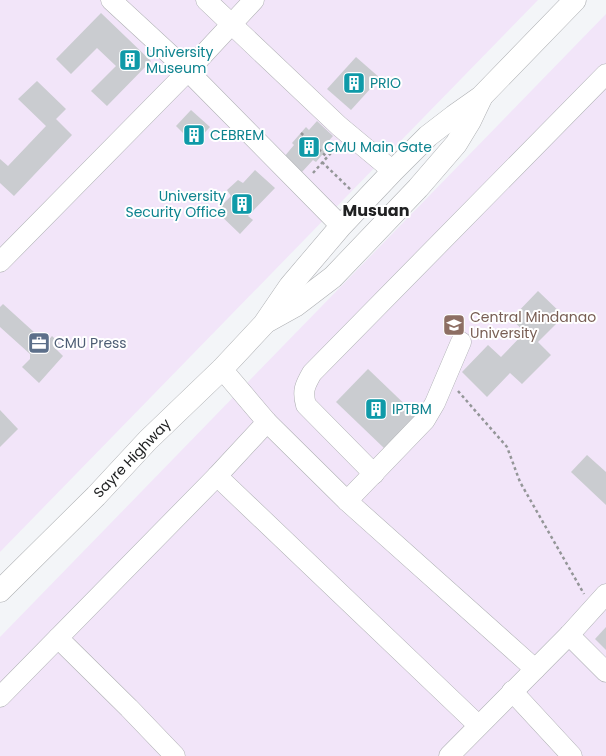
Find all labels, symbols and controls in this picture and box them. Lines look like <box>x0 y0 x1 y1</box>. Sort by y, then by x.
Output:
place label: University Museum <box>146 42 213 78</box>
building icon: University Museum <box>117 47 143 73</box>
building icon: PRIO <box>341 70 367 96</box>
place label: PRIO <box>370 73 401 93</box>
building icon: CEBREM <box>181 122 207 148</box>
place label: CEBREM <box>210 125 264 145</box>
building icon: CMU Main Gate <box>296 134 322 160</box>
place label: CMU Main Gate <box>324 137 432 157</box>
place label: University Security Office <box>125 186 226 222</box>
building icon: University Security Office <box>229 191 255 217</box>
district label: Musuan <box>343 199 409 222</box>
place label: Central Mindanao University <box>470 307 596 343</box>
school or university icon: Central Mindanao University <box>441 312 467 338</box>
office icon: CMU Press <box>26 330 52 356</box>
place label: CMU Press <box>54 333 127 353</box>
building icon: IPTBM <box>363 396 389 422</box>
place label: IPTBM <box>392 399 432 419</box>
street label: Sayre Highway <box>89 414 175 502</box>

